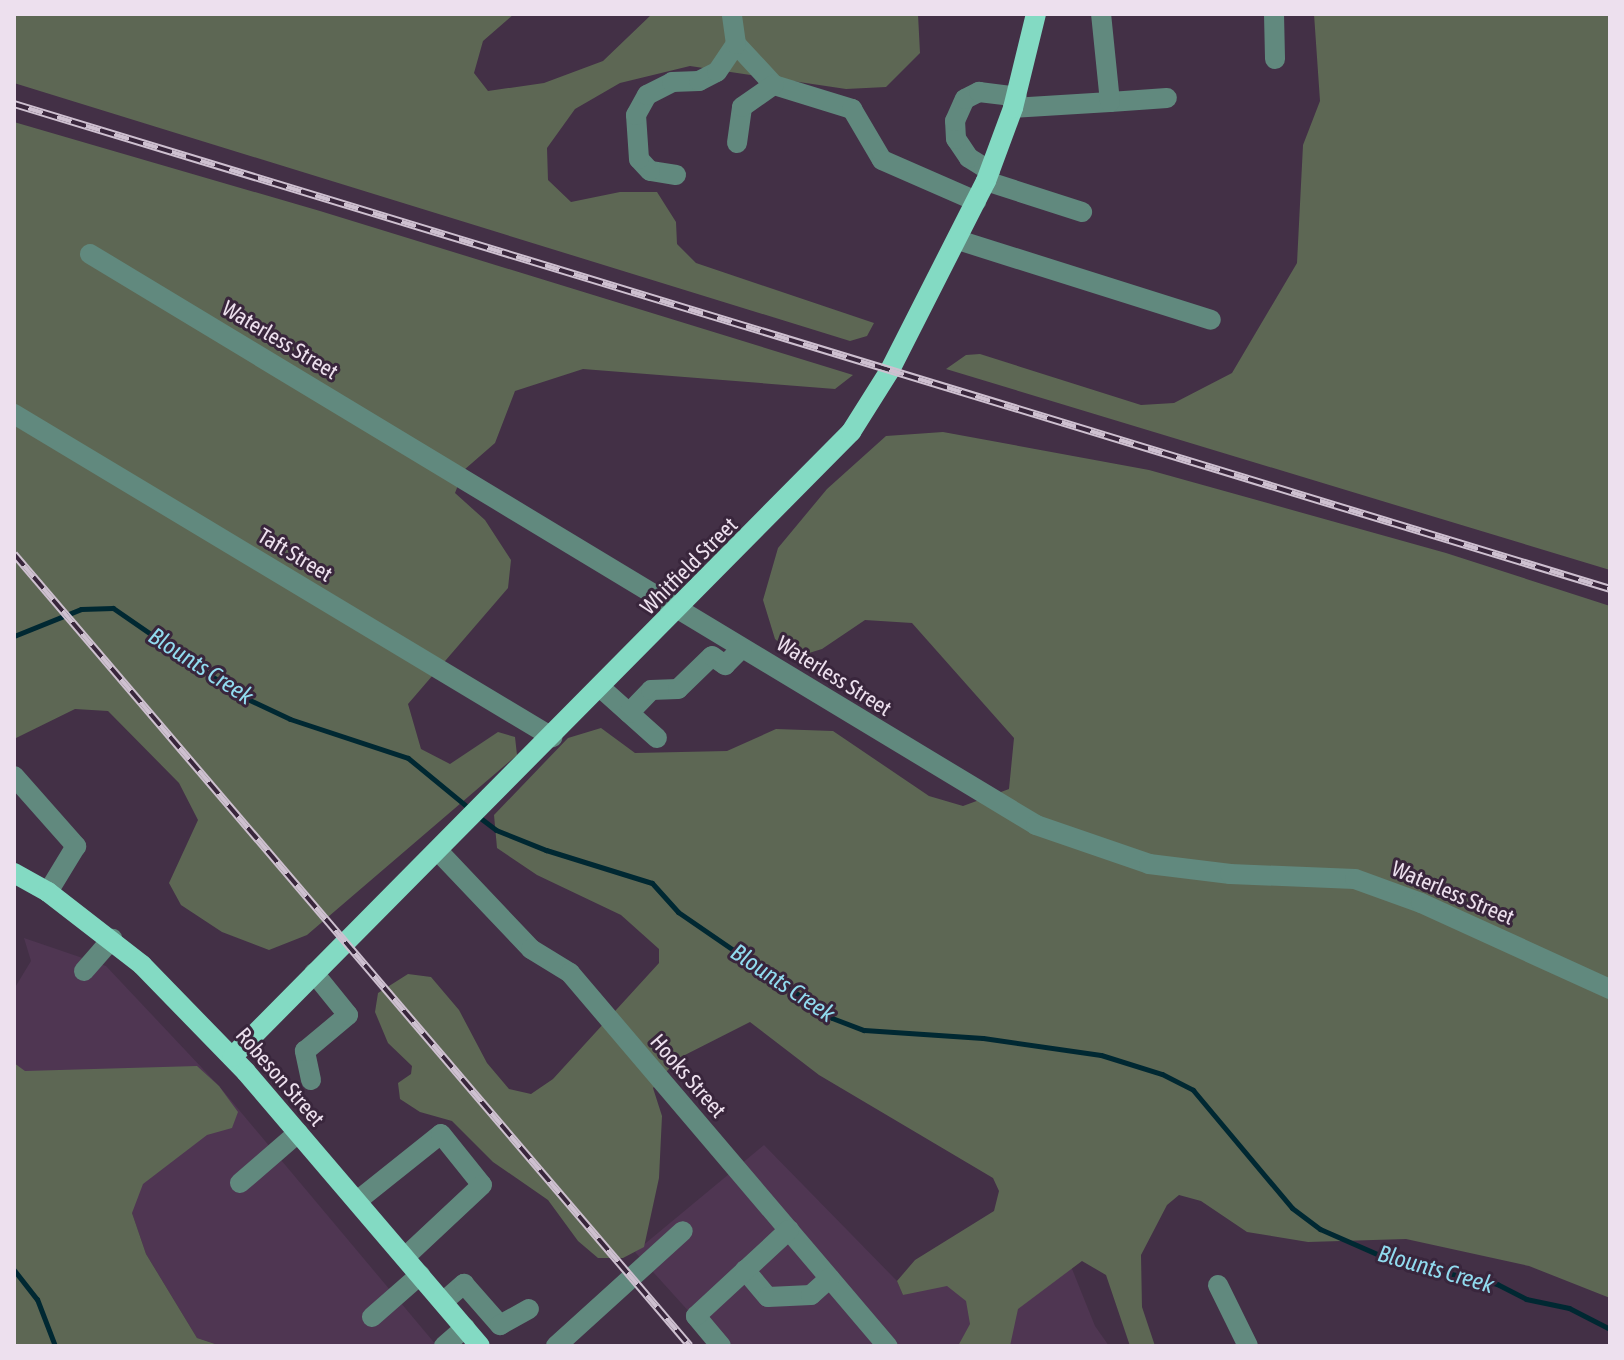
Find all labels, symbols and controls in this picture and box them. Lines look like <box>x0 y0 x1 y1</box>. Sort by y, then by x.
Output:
street label: Waterless Street <box>217 295 343 385</box>
street label: Whitfield Street <box>635 512 743 620</box>
street label: Taft Street <box>253 523 337 587</box>
water label: Blounts Creek <box>143 621 259 711</box>
street label: Waterless Street <box>772 630 896 722</box>
street label: Waterless Street <box>1388 855 1518 931</box>
water label: Blounts Creek <box>725 938 841 1028</box>
street label: Robeson Street <box>230 1022 330 1132</box>
street label: Hooks Street <box>645 1029 731 1123</box>
water label: Blounts Creek <box>1375 1239 1497 1299</box>

